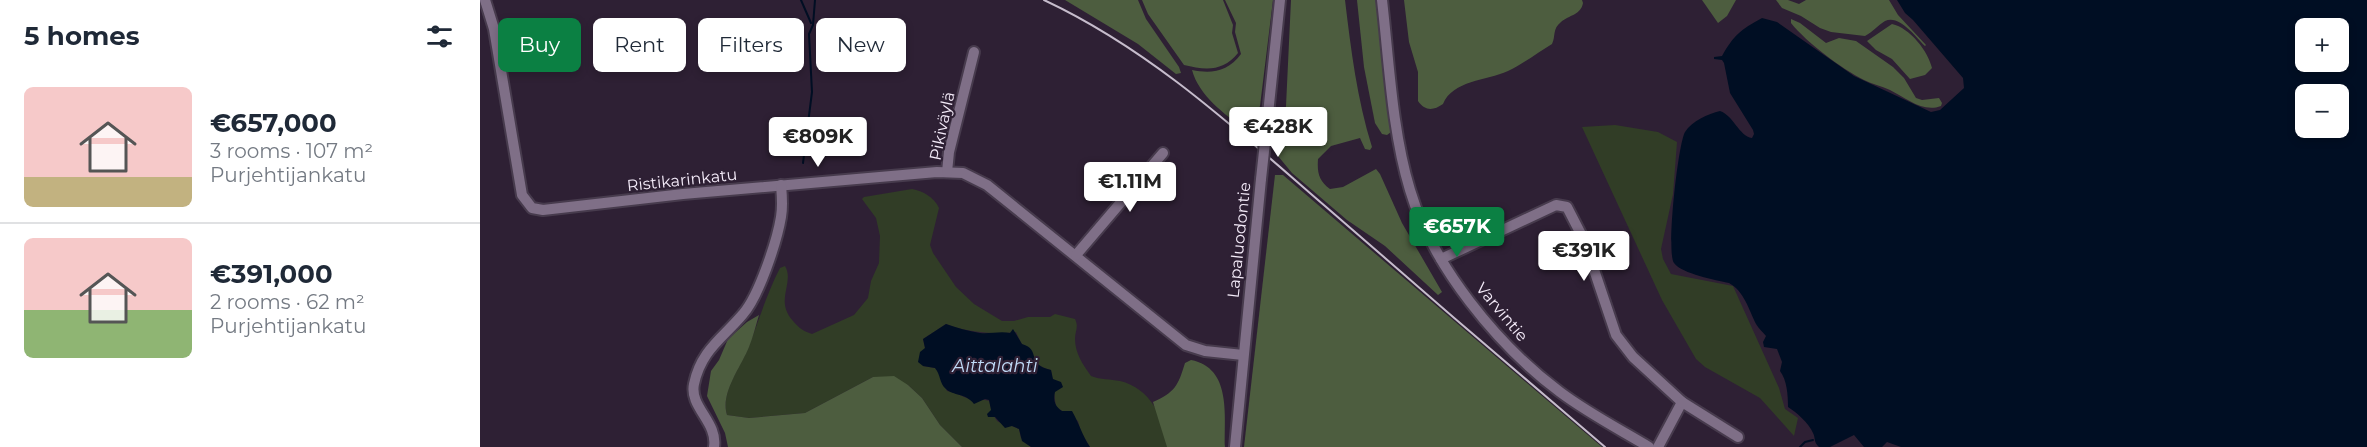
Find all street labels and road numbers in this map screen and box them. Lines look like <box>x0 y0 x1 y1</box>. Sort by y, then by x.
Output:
street label: Pikiväylä <box>925 90 959 162</box>
street label: Ristikarinkatu <box>626 165 738 195</box>
street label: Lapaluodontie <box>1223 181 1255 299</box>
street label: Varvintie <box>1472 279 1532 345</box>

